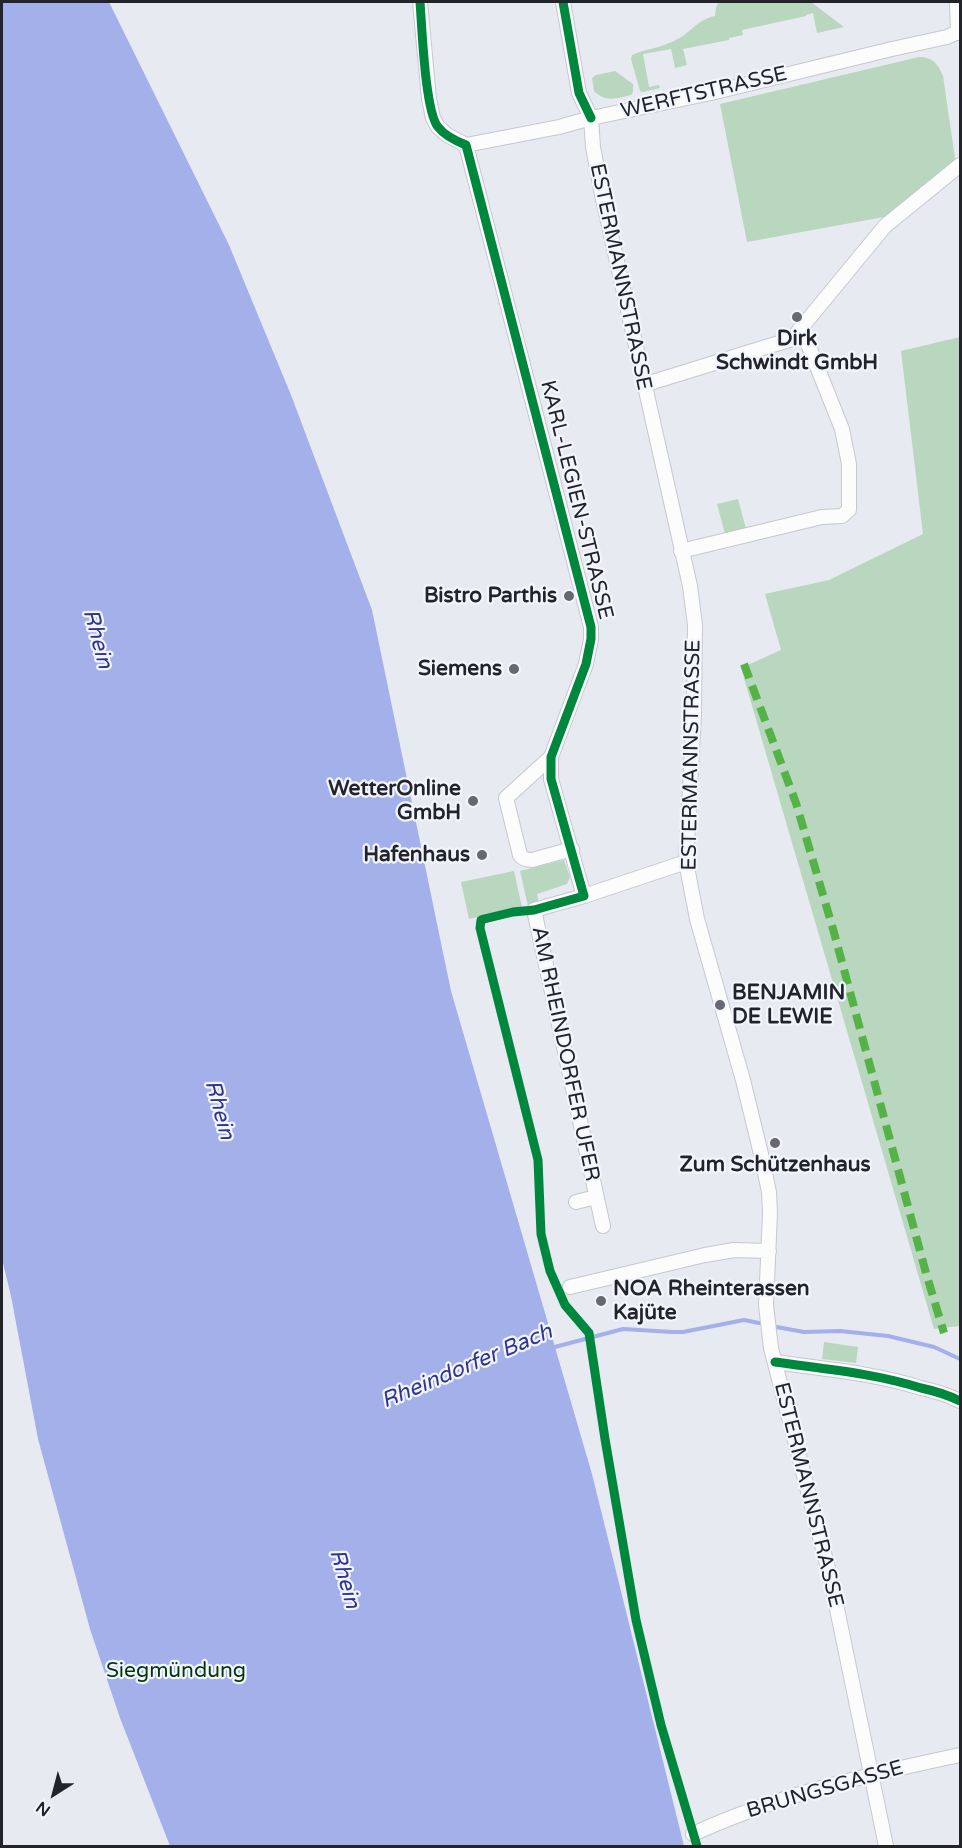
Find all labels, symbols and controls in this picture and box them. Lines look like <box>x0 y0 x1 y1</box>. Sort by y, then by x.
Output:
street label: WERFTSTRASSE <box>618 62 790 124</box>
street label: ESTERMANNSTRASSE <box>584 161 656 393</box>
marker: Dirk Schwindt GmbH <box>790 310 804 324</box>
place label: Dirk Schwindt GmbH <box>716 326 878 376</box>
street label: KARL-LEGIEN-STRASSE <box>534 378 618 622</box>
place label: Bistro Parthis <box>424 583 557 609</box>
marker: Bistro Parthis <box>562 589 576 603</box>
water label: Rhein <box>76 606 118 672</box>
street label: ESTERMANNSTRASSE <box>677 639 707 871</box>
place label: Siemens <box>418 656 502 682</box>
marker: Siemens <box>507 662 521 676</box>
place label: WetterOnline GmbH <box>328 776 461 826</box>
marker: WetterOnline GmbH <box>466 794 480 808</box>
place label: Hafenhaus <box>363 842 470 868</box>
marker: Hafenhaus <box>475 848 489 862</box>
street label: AM RHEINDORFER UFER <box>526 924 604 1184</box>
place label: BENJAMIN DE LEWIE <box>732 980 845 1030</box>
marker: BENJAMIN DE LEWIE <box>713 998 727 1012</box>
water label: Rhein <box>198 1077 240 1143</box>
marker: Zum Schützenhaus <box>768 1136 782 1150</box>
place label: Zum Schützenhaus <box>679 1152 871 1178</box>
place label: NOA Rheinterassen Kajüte <box>613 1276 810 1326</box>
marker: NOA Rheinterassen Kajüte <box>594 1294 608 1308</box>
water label: Rheindorfer Bach <box>378 1319 556 1415</box>
street label: ESTERMANNSTRASSE <box>768 1380 848 1610</box>
water label: Rhein <box>323 1546 365 1612</box>
park label: Siegmündung <box>106 1658 246 1684</box>
street label: BRUNGSGASSE <box>744 1756 906 1824</box>
north arrow <box>24 1764 84 1824</box>
text: N <box>32 1797 55 1820</box>

